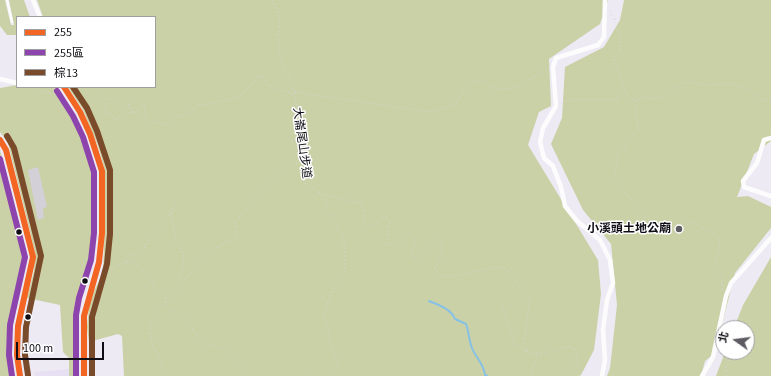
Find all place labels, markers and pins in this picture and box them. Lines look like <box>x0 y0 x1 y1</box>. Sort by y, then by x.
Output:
place label: 小溪頭土地公廟 <box>587 222 671 236</box>
marker: 小溪頭土地公廟 <box>674 224 684 234</box>
unlabelled marker <box>14 227 24 237</box>
unlabelled marker <box>80 276 90 286</box>
unlabelled marker <box>23 312 33 322</box>

